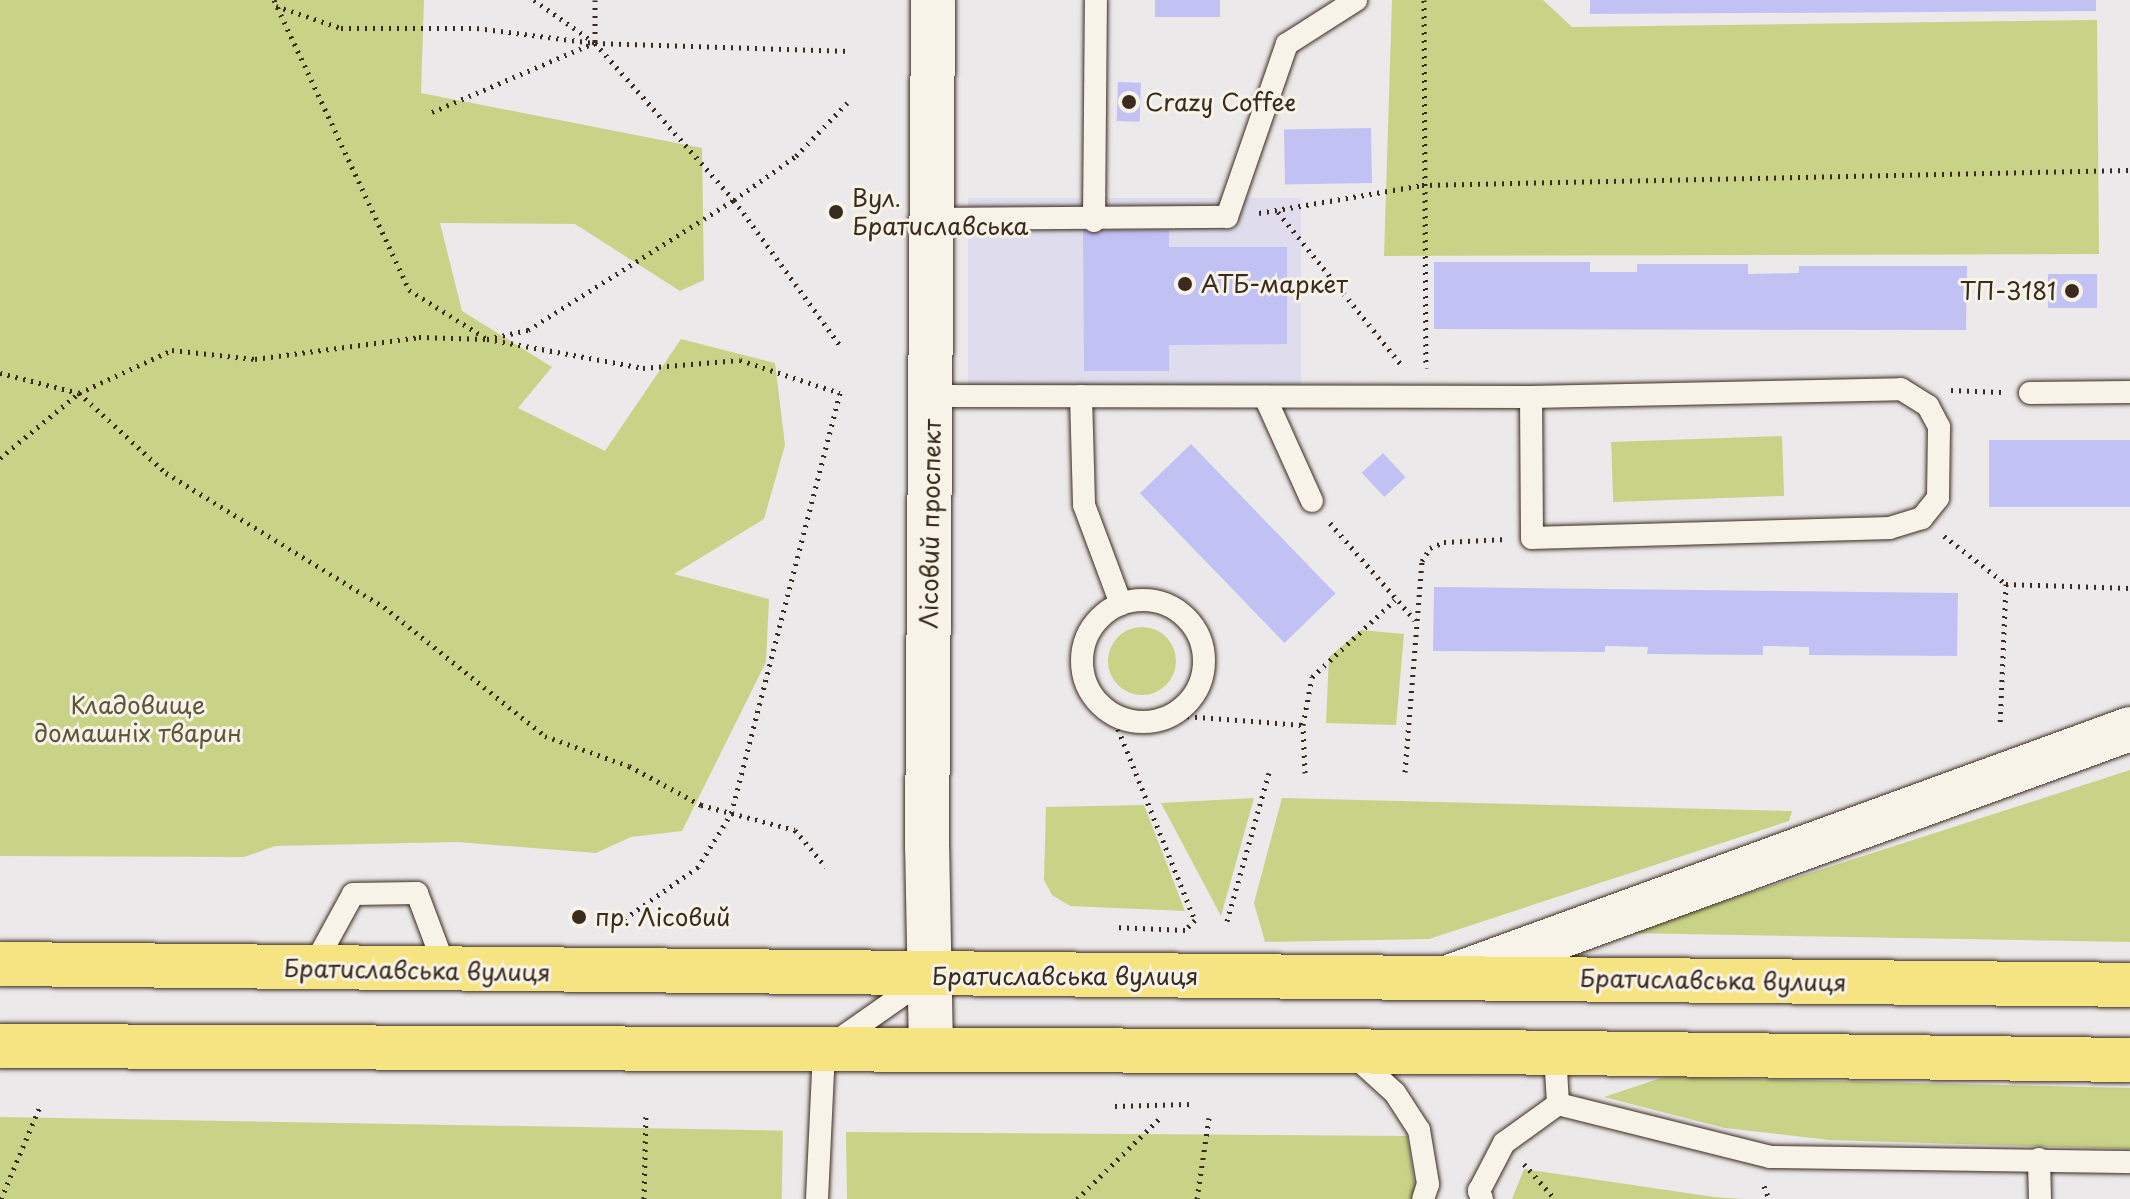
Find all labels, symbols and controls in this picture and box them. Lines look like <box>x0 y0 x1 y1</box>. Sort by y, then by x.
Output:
place label: Crazy Coffee <box>1145 88 1299 116</box>
marker: Crazy Coffee <box>1120 93 1138 111</box>
place label: Вул. Братиславська <box>852 184 1028 240</box>
marker: Вул. Братиславська <box>827 203 845 221</box>
place label: АТБ-маркет <box>1201 270 1348 298</box>
marker: АТБ-маркет <box>1176 275 1194 293</box>
place label: ТП-3181 <box>1960 277 2056 305</box>
marker: ТП-3181 <box>2063 282 2081 300</box>
street label: Лісовий проспект <box>914 419 946 629</box>
park label: Кладовище домашніх тварин <box>34 691 242 747</box>
place label: пр. Лісовий <box>595 903 731 931</box>
marker: пр. Лісовий <box>570 908 588 926</box>
street label: Братиславська вулиця <box>283 953 551 987</box>
street label: Братиславська вулиця <box>931 962 1199 990</box>
street label: Братиславська вулиця <box>1579 963 1847 997</box>

